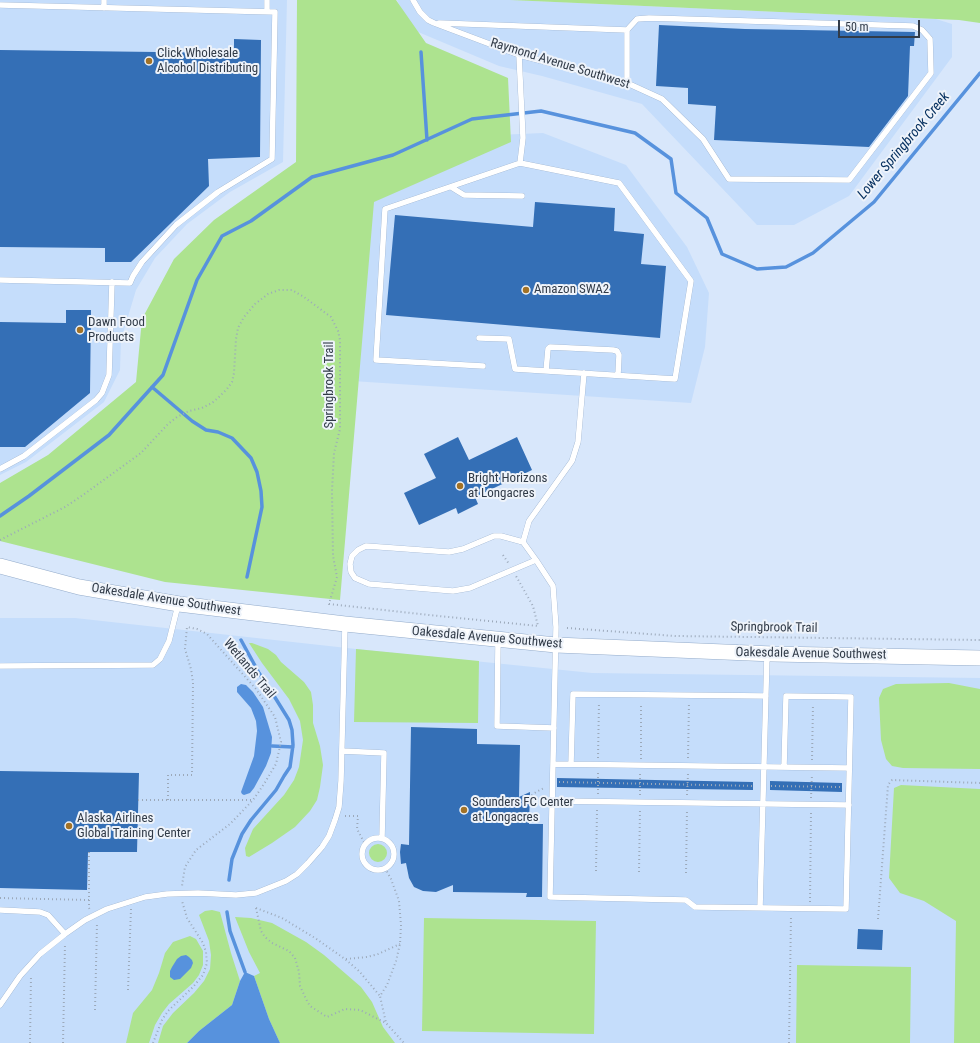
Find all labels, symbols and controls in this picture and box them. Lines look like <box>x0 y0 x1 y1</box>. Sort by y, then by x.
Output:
scale bar <box>840 12 922 38</box>
text: 50 m <box>845 20 869 34</box>
street label: Raymond Avenue Southwest <box>488 35 632 93</box>
place label: Click Wholesale Alcohol Distributing <box>157 46 258 77</box>
marker: Click Wholesale Alcohol Distributing <box>144 56 154 66</box>
water label: Lower Springbrook Creek <box>854 89 954 203</box>
place label: Amazon SWA2 <box>534 282 609 298</box>
marker: Amazon SWA2 <box>521 285 531 295</box>
place label: Dawn Food Products <box>88 315 145 346</box>
marker: Dawn Food Products <box>75 325 85 335</box>
street label: Springbrook Trail <box>322 341 338 429</box>
place label: Bright Horizons at Longacres <box>468 471 547 502</box>
marker: Bright Horizons at Longacres <box>455 481 465 491</box>
street label: Oakesdale Avenue Southwest <box>90 580 242 620</box>
street label: Springbrook Trail <box>730 619 818 637</box>
street label: Oakesdale Avenue Southwest <box>411 624 563 652</box>
street label: Wetlands Trail <box>220 636 278 702</box>
street label: Oakesdale Avenue Southwest <box>735 645 887 663</box>
place label: Sounders FC Center at Longacres <box>472 795 574 826</box>
marker: Sounders FC Center at Longacres <box>459 805 469 815</box>
place label: Alaska Airlines Global Training Center <box>77 811 191 842</box>
marker: Alaska Airlines Global Training Center <box>64 821 74 831</box>

